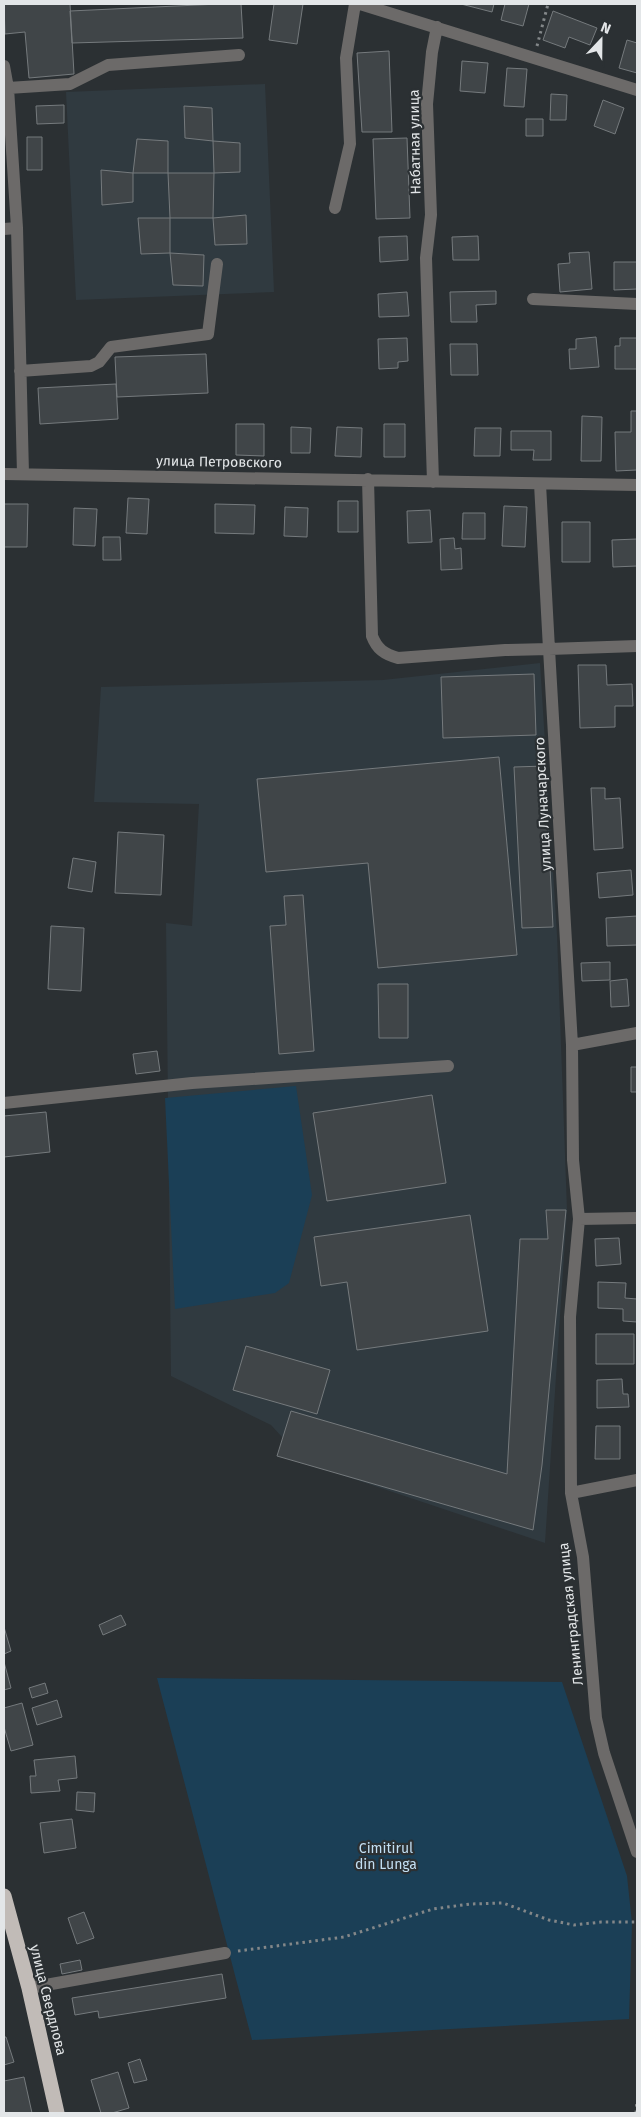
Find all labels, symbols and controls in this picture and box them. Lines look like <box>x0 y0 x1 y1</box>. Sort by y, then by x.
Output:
north arrow <box>576 15 626 65</box>
text: N <box>598 19 613 38</box>
street label: Набатная улица <box>406 89 424 195</box>
street label: улица Петровского <box>156 452 282 472</box>
street label: улица Луначарского <box>531 737 555 871</box>
street label: Ленинградская улица <box>555 1542 587 1686</box>
park label: Cimitirul din Lunga <box>355 1840 417 1873</box>
street label: улица Свердлова <box>26 1943 70 2057</box>

